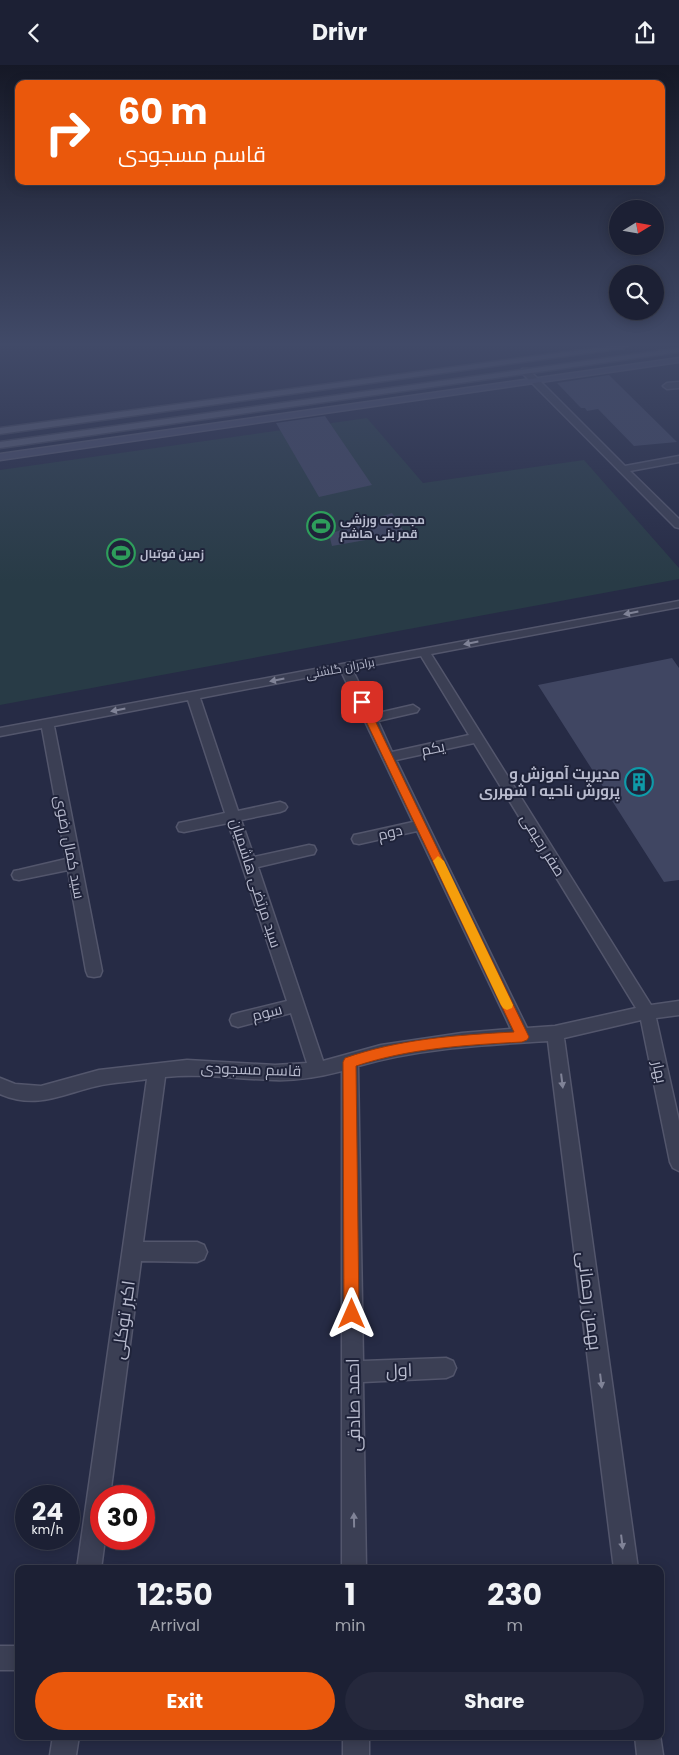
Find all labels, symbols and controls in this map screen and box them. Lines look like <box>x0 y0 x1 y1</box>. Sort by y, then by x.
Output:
text: Drivr <box>312 17 367 48</box>
icon: back <box>20 19 48 47</box>
icon: share <box>631 19 659 47</box>
text: 60 m <box>118 87 208 136</box>
icon: right <box>35 100 100 165</box>
text: قاسم مسجودی <box>118 139 266 170</box>
north arrow <box>609 200 664 255</box>
map controls <box>609 200 664 320</box>
button: search <box>609 265 664 320</box>
sports icon: مجموعه ورزشی قمر بنی هاشم <box>306 511 336 541</box>
place label: مجموعه ورزشی قمر بنی هاشم <box>340 511 425 542</box>
sports icon: زمین فوتبال <box>106 538 136 568</box>
place label: زمین فوتبال <box>140 545 204 562</box>
one-way arrow <box>623 609 639 617</box>
one-way arrow <box>464 639 479 647</box>
street label: برادران گلشنی <box>304 653 376 683</box>
one-way arrow <box>269 676 285 684</box>
pin <box>341 681 383 723</box>
icon: arrive <box>348 688 376 716</box>
one-way arrow <box>109 706 125 714</box>
street label: یکم <box>419 735 447 761</box>
place label: مدیریت آموزش و پرورش ناحیه ۱ شهرری <box>479 763 621 802</box>
building icon: مدیریت آموزش و پرورش ناحیه ۱ شهرری <box>624 767 654 797</box>
street label: سید کمال رضوی <box>50 793 90 901</box>
street label: صفر رحیمی <box>515 810 571 880</box>
street label: سید مرتضی هاشمیان <box>225 816 287 950</box>
street label: دوم <box>376 819 404 845</box>
street label: سوم <box>250 998 284 1026</box>
street label: قاسم مسجودی <box>200 1057 302 1081</box>
street label: بهار <box>647 1058 673 1085</box>
one-way arrow <box>558 1073 566 1089</box>
street label: بهمن رحمانی <box>572 1250 608 1352</box>
street label: اکبر توکلی <box>105 1279 141 1361</box>
position arrow <box>325 1287 377 1339</box>
street label: اول <box>385 1357 413 1383</box>
street label: احمد صادقی <box>340 1358 366 1452</box>
one-way arrow <box>597 1373 605 1389</box>
speed limit sign: 30 <box>90 1485 155 1550</box>
text: 24 <box>32 1494 63 1529</box>
one-way arrow <box>350 1512 358 1528</box>
text: km/h <box>32 1521 63 1538</box>
one-way arrow <box>618 1534 626 1550</box>
text: 12:50 <box>137 1573 213 1616</box>
text: 1 <box>344 1573 356 1616</box>
text: 230 <box>487 1573 542 1616</box>
text: Arrival <box>150 1614 200 1637</box>
text: min <box>335 1614 365 1637</box>
text: m <box>506 1614 523 1637</box>
button: Exit <box>35 1672 335 1730</box>
button: Share <box>345 1672 644 1730</box>

